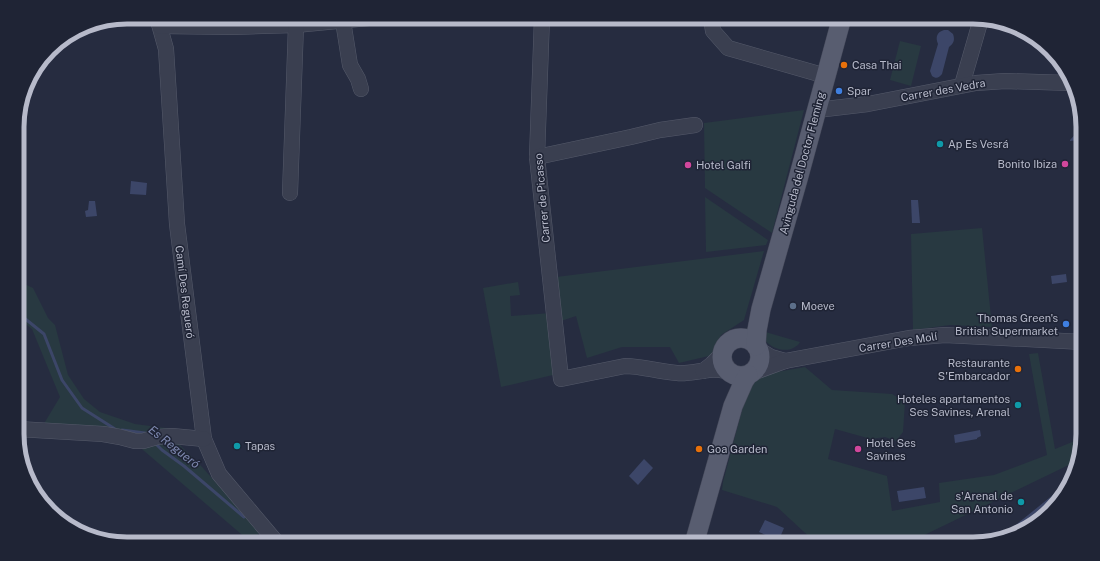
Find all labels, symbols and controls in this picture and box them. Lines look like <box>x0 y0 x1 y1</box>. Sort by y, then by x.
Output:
place label: Casa Thai <box>852 59 902 71</box>
marker: Casa Thai <box>839 60 849 70</box>
street label: Carrer des Vedra <box>900 77 986 103</box>
place label: Spar <box>847 85 871 97</box>
marker: Spar <box>834 86 844 96</box>
street label: Avinguda del Doctor Fleming <box>777 90 827 236</box>
place label: Ap Es Vesrá <box>948 138 1008 150</box>
marker: Ap Es Vesrá <box>935 139 945 149</box>
street label: Carrer de Picasso <box>532 153 552 243</box>
place label: Bonito Ibiza <box>998 158 1057 170</box>
place label: Hotel Galfi <box>696 159 751 171</box>
marker: Bonito Ibiza <box>1060 159 1070 169</box>
marker: Hotel Galfi <box>683 160 693 170</box>
street label: Camí Des Regueró <box>173 245 197 339</box>
place label: Moeve <box>801 300 835 312</box>
marker: Moeve <box>788 301 798 311</box>
place label: Thomas Green's British Supermarket <box>955 312 1058 337</box>
marker: Thomas Green's British Supermarket <box>1061 319 1071 329</box>
street label: Carrer Des Molí <box>858 330 938 354</box>
place label: Restaurante S'Embarcador <box>938 357 1010 382</box>
marker: Restaurante S'Embarcador <box>1013 364 1023 374</box>
place label: Hoteles apartamentos Ses Savines, Arenal <box>897 393 1010 418</box>
marker: Hoteles apartamentos Ses Savines, Arenal <box>1013 400 1023 410</box>
water label: Es Regueró <box>146 423 203 472</box>
place label: Hotel Ses Savines <box>866 437 916 462</box>
place label: Tapas <box>245 440 275 452</box>
marker: Tapas <box>232 441 242 451</box>
place label: Goa Garden <box>707 443 767 455</box>
marker: Goa Garden <box>694 444 704 454</box>
marker: Hotel Ses Savines <box>853 444 863 454</box>
place label: s'Arenal de San Antonio <box>951 490 1013 515</box>
marker: s'Arenal de San Antonio <box>1016 497 1026 507</box>

